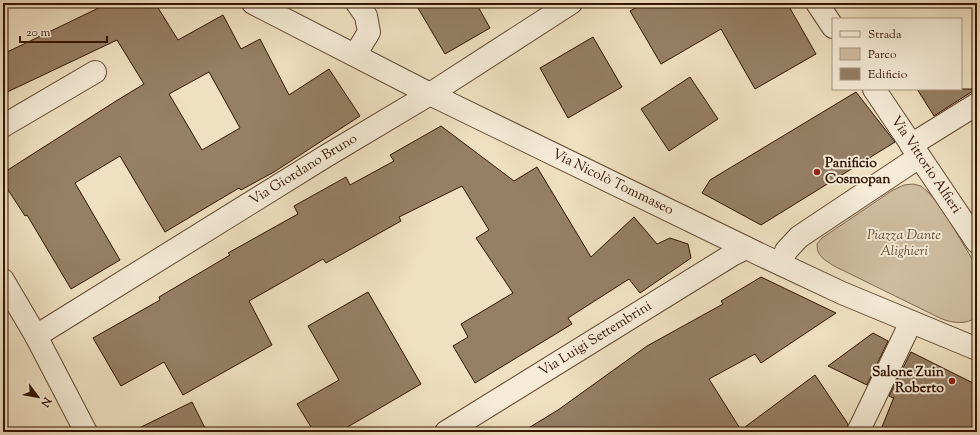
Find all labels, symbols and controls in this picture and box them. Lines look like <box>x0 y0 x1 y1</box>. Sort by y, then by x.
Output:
scale bar <box>20 18 107 44</box>
legend <box>832 18 962 90</box>
text: 20 m <box>26 24 51 42</box>
text: Strada <box>868 26 902 44</box>
text: Parco <box>868 46 897 64</box>
text: Edificio <box>868 66 908 84</box>
street label: Via Vittorio Alfieri <box>885 112 966 218</box>
street label: Via Giordano Bruno <box>246 129 362 211</box>
street label: Via Nicolò Tommaseo <box>548 145 677 221</box>
place label: Panificio Cosmopan <box>825 154 891 190</box>
marker: Panificio Cosmopan <box>812 167 822 177</box>
park label: Piazza Dante Alighieri <box>867 226 941 262</box>
street label: Via Luigi Settembrini <box>535 297 656 382</box>
place label: Salone Zuin Roberto <box>872 363 945 399</box>
marker: Salone Zuin Roberto <box>947 376 957 386</box>
north arrow <box>18 377 58 417</box>
text: N <box>36 393 55 410</box>

